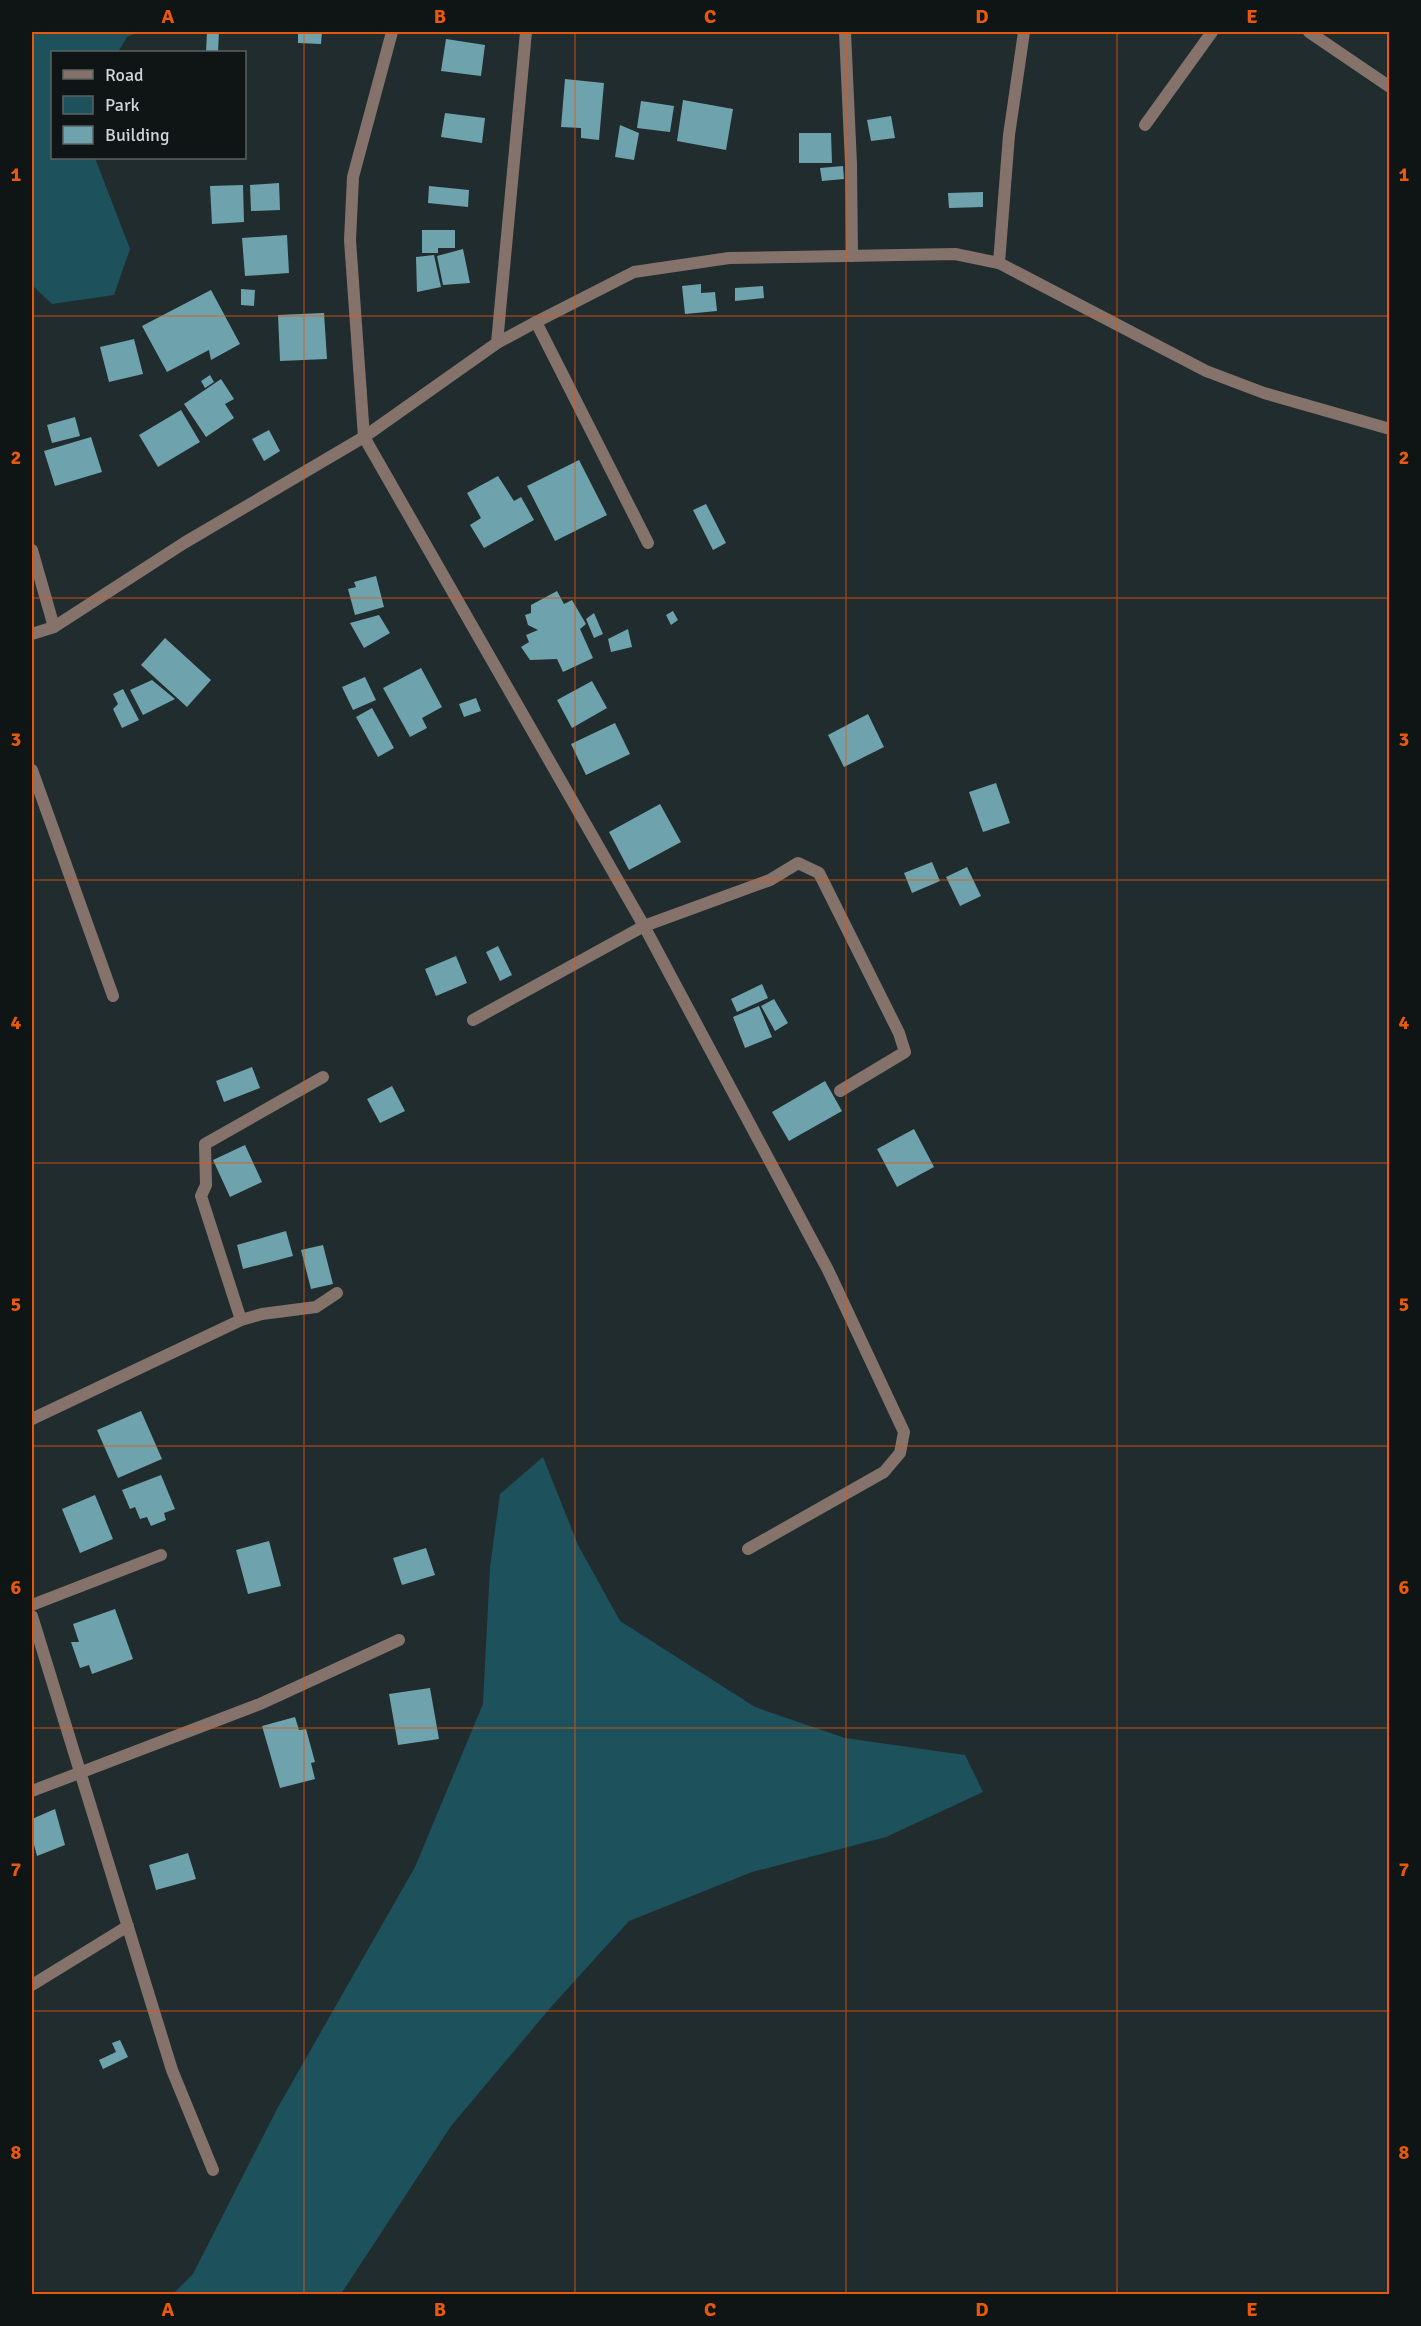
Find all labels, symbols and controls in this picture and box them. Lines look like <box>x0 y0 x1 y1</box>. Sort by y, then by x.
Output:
text: A <box>162 4 175 29</box>
text: B <box>434 4 446 29</box>
text: C <box>704 4 716 29</box>
text: D <box>975 4 989 29</box>
text: E <box>1246 4 1258 29</box>
legend <box>51 51 246 159</box>
text: Road <box>105 64 144 86</box>
text: Park <box>105 94 140 116</box>
text: Building <box>105 124 169 146</box>
text: 1 <box>11 162 22 187</box>
text: 1 <box>1399 162 1410 187</box>
text: 2 <box>11 445 21 470</box>
text: 2 <box>1399 445 1409 470</box>
text: 3 <box>11 727 21 752</box>
text: 3 <box>1399 727 1409 752</box>
text: 4 <box>11 1010 22 1035</box>
text: 4 <box>1399 1010 1410 1035</box>
text: 5 <box>11 1292 21 1317</box>
text: 5 <box>1399 1292 1409 1317</box>
text: 6 <box>11 1575 22 1600</box>
text: 6 <box>1399 1575 1410 1600</box>
text: 7 <box>11 1857 22 1882</box>
text: 7 <box>1399 1857 1410 1882</box>
text: 8 <box>11 2140 22 2165</box>
text: 8 <box>1399 2140 1410 2165</box>
text: A <box>162 2297 175 2322</box>
text: B <box>434 2297 446 2322</box>
text: C <box>704 2297 716 2322</box>
text: D <box>975 2297 989 2322</box>
text: E <box>1246 2297 1258 2322</box>

